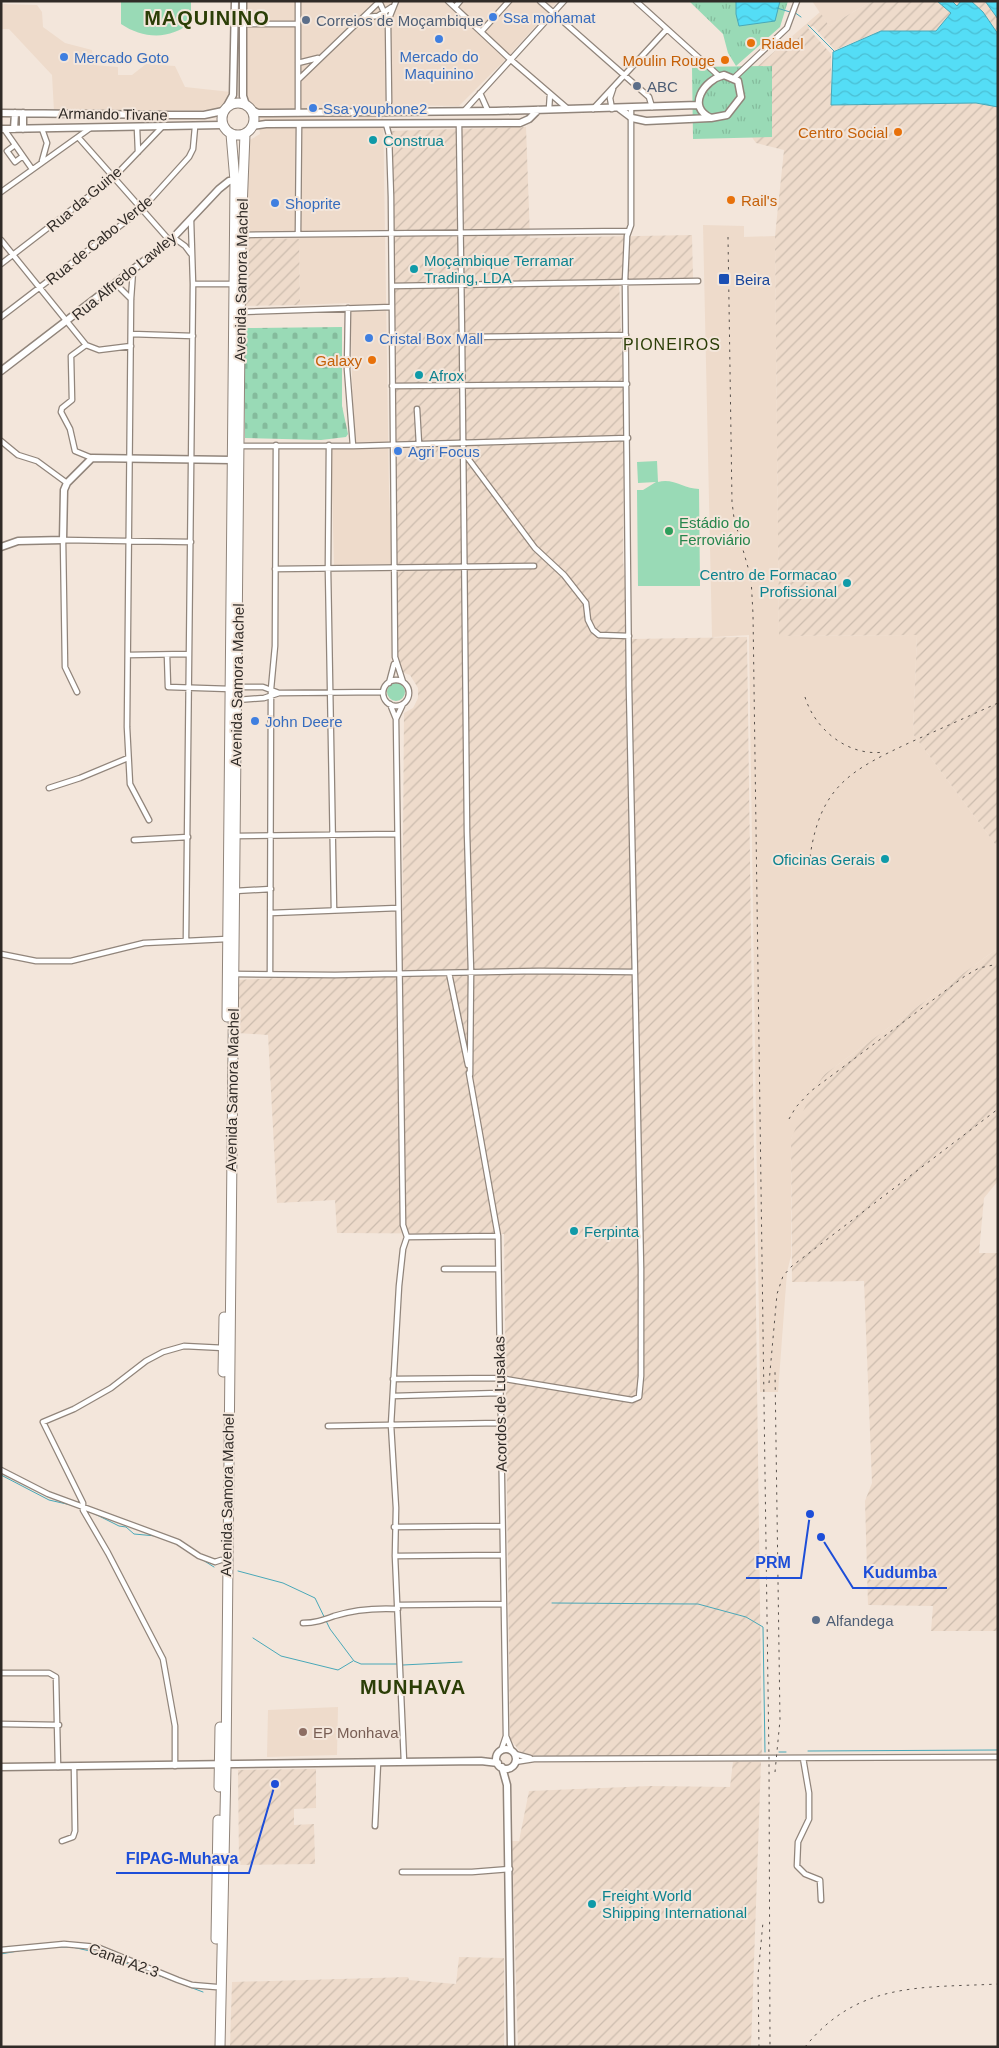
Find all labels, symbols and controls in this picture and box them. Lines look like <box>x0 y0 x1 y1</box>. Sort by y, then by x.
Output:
district label: MAQUININO <box>144 7 270 29</box>
place label: Ssa mohamat <box>503 9 596 26</box>
marker: Ssa mohamat <box>487 11 499 23</box>
place label: Correios de Moçambique <box>316 12 484 29</box>
marker: Correios de Moçambique <box>300 14 312 26</box>
marker: Mercado do Maquinino <box>433 33 445 45</box>
place label: Riadel <box>761 35 804 52</box>
marker: Riadel <box>745 37 757 49</box>
place label: Mercado do Maquinino <box>399 48 479 82</box>
place label: Mercado Goto <box>74 49 169 66</box>
marker: Mercado Goto <box>58 51 70 63</box>
place label: Moulin Rouge <box>622 52 715 69</box>
marker: Moulin Rouge <box>719 54 731 66</box>
place label: ABC <box>647 78 678 95</box>
marker: ABC <box>631 80 643 92</box>
place label: Ssa youphone2 <box>323 100 427 117</box>
marker: Ssa youphone2 <box>307 102 319 114</box>
street label: Armando Tivane <box>58 105 168 123</box>
place label: Centro Social <box>798 124 888 141</box>
marker: Centro Social <box>892 126 904 138</box>
place label: Construa <box>383 132 445 149</box>
marker: Construa <box>367 134 379 146</box>
street label: Rua da Guine <box>43 163 125 235</box>
street label: Rua de Cabo Verde <box>42 192 156 288</box>
place label: Rail's <box>741 192 777 209</box>
marker: Rail's <box>725 194 737 206</box>
place label: Shoprite <box>285 195 341 212</box>
marker: Shoprite <box>269 197 281 209</box>
street label: Avenida Samora Machel <box>231 198 251 362</box>
street label: Rua Alfredo Lawley <box>68 228 180 323</box>
place label: Moçambique Terramar Trading, LDA <box>424 252 574 286</box>
marker: Moçambique Terramar Trading, LDA <box>408 263 420 275</box>
place label: Beira <box>735 271 771 288</box>
marker: Beira <box>717 272 731 286</box>
place label: Cristal Box Mall <box>379 330 483 347</box>
marker: Cristal Box Mall <box>363 332 375 344</box>
district label: PIONEIROS <box>623 336 721 353</box>
place label: Galaxy <box>315 352 362 369</box>
marker: Galaxy <box>366 354 378 366</box>
place label: Afrox <box>429 367 465 384</box>
marker: Afrox <box>413 369 425 381</box>
place label: Agri Focus <box>408 443 480 460</box>
marker: Agri Focus <box>392 445 404 457</box>
place label: Estádio do Ferroviário <box>679 514 751 548</box>
marker: Estádio do Ferroviário <box>663 525 675 537</box>
place label: Centro de Formacao Profissional <box>699 566 837 600</box>
marker: Centro de Formacao Profissional <box>841 577 853 589</box>
street label: Avenida Samora Machel <box>227 603 247 767</box>
place label: John Deere <box>265 713 343 730</box>
marker: John Deere <box>249 715 261 727</box>
place label: Oficinas Gerais <box>772 851 875 868</box>
marker: Oficinas Gerais <box>879 853 891 865</box>
street label: Avenida Samora Machel <box>222 1008 242 1172</box>
place label: Ferpinta <box>584 1223 640 1240</box>
marker: Ferpinta <box>568 1225 580 1237</box>
street label: Acordos de Lusakas <box>490 1336 510 1472</box>
street label: Avenida Samora Machel <box>217 1413 237 1577</box>
callout: PRM <box>746 1547 801 1578</box>
text: PRM <box>755 1554 791 1571</box>
callout: Kudumba <box>853 1557 947 1588</box>
text: Kudumba <box>863 1564 937 1581</box>
place label: Alfandega <box>826 1612 894 1629</box>
marker: Alfandega <box>810 1614 822 1626</box>
district label: MUNHAVA <box>360 1676 466 1698</box>
place label: EP Monhava <box>313 1724 399 1741</box>
marker: EP Monhava <box>297 1726 309 1738</box>
callout: FIPAG-Muhava <box>116 1842 249 1873</box>
text: FIPAG-Muhava <box>126 1850 238 1867</box>
place label: Freight World Shipping International <box>602 1887 747 1921</box>
marker: Freight World Shipping International <box>586 1898 598 1910</box>
street label: Canal A2.3 <box>87 1939 161 1981</box>

